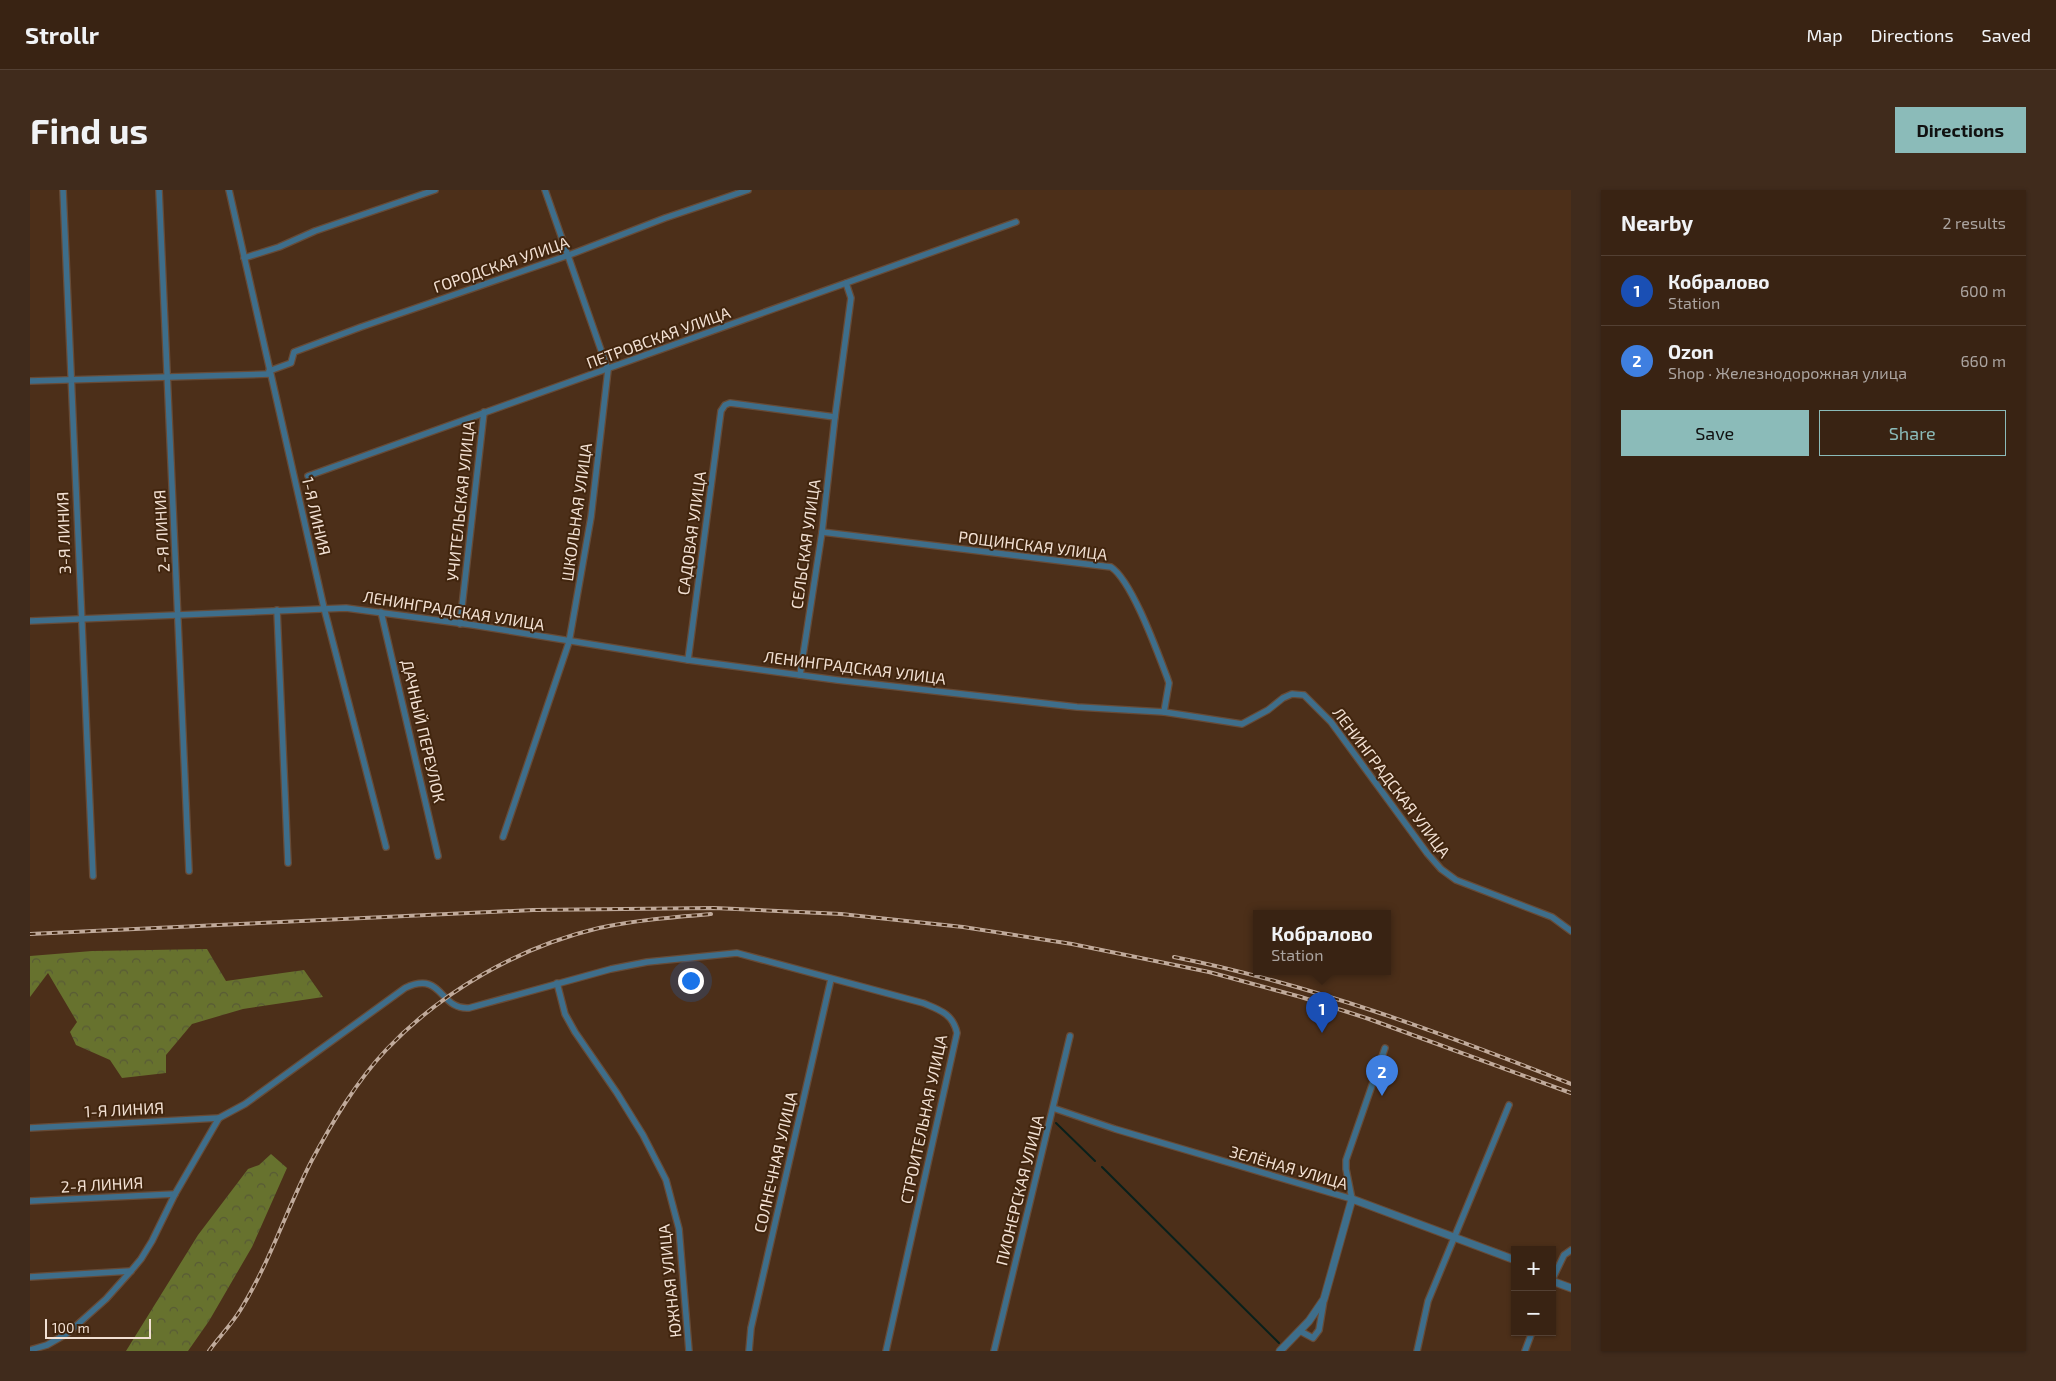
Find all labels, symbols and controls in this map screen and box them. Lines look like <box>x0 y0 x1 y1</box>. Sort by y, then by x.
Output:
text: Strollr <box>25 20 99 49</box>
text: Map <box>1806 24 1843 46</box>
text: Directions <box>1871 24 1954 46</box>
text: Saved <box>1982 24 2031 46</box>
button: Directions <box>1895 107 2026 153</box>
text: Find us <box>30 109 148 151</box>
text: Nearby <box>1621 210 1693 235</box>
text: 2 results <box>1943 213 2006 232</box>
street label: ГОРОДСКАЯ УЛИЦА <box>431 232 571 296</box>
text: Кобралово <box>1668 270 1770 293</box>
text: 1 <box>1634 281 1640 300</box>
text: 600 m <box>1960 281 2006 300</box>
text: Station <box>1668 293 1720 312</box>
street label: ПЕТРОВСКАЯ УЛИЦА <box>583 302 733 372</box>
text: Ozon <box>1668 340 1714 363</box>
text: 2 <box>1632 351 1642 370</box>
text: 660 m <box>1960 351 2006 370</box>
text: Shop · Железнодорожная улица <box>1668 363 1907 382</box>
button: Save <box>1621 410 1809 456</box>
button: Share <box>1819 410 2006 456</box>
street label: УЧИТЕЛЬСКАЯ УЛИЦА <box>442 420 478 582</box>
street label: ШКОЛЬНАЯ УЛИЦА <box>557 442 595 582</box>
street label: САДОВАЯ УЛИЦА <box>673 470 709 596</box>
street label: 1-Я ЛИНИЯ <box>299 475 335 557</box>
street label: СЕЛЬСКАЯ УЛИЦА <box>786 478 824 610</box>
street label: 2-Я ЛИНИЯ <box>149 489 173 573</box>
street label: 3-Я ЛИНИЯ <box>52 491 74 575</box>
street label: РОЩИНСКАЯ УЛИЦА <box>957 526 1109 564</box>
street label: ЛЕНИНГРАДСКАЯ УЛИЦА <box>362 586 546 634</box>
street label: ЛЕНИНГРАДСКАЯ УЛИЦА <box>763 646 947 688</box>
street label: ДАЧНЫЙ ПЕРЕУЛОК <box>398 658 450 805</box>
street label: ЛЕНИНГРАДСКАЯ УЛИЦА <box>1329 703 1455 861</box>
popup <box>1253 910 1391 975</box>
text: Кобралово <box>1271 922 1373 945</box>
text: Station <box>1271 945 1323 964</box>
your location <box>678 968 704 994</box>
pin: 1 <box>1306 992 1338 1033</box>
street label: СТРОИТЕЛЬНАЯ УЛИЦА <box>896 1033 950 1205</box>
pin: 2 <box>1366 1055 1398 1096</box>
street label: СОЛНЕЧНАЯ УЛИЦА <box>750 1089 801 1234</box>
street label: 1-Я ЛИНИЯ <box>84 1097 164 1121</box>
street label: ПИОНЕРСКАЯ УЛИЦА <box>991 1113 1047 1267</box>
street label: ЗЕЛЁНАЯ УЛИЦА <box>1228 1141 1350 1193</box>
street label: 2-Я ЛИНИЯ <box>60 1172 144 1196</box>
street label: ЮЖНАЯ УЛИЦА <box>654 1223 684 1339</box>
map controls <box>1511 1246 1556 1336</box>
button: + <box>1511 1246 1556 1291</box>
button: − <box>1511 1291 1556 1336</box>
scale bar <box>45 1316 151 1339</box>
text: 100 m <box>52 1319 90 1336</box>

